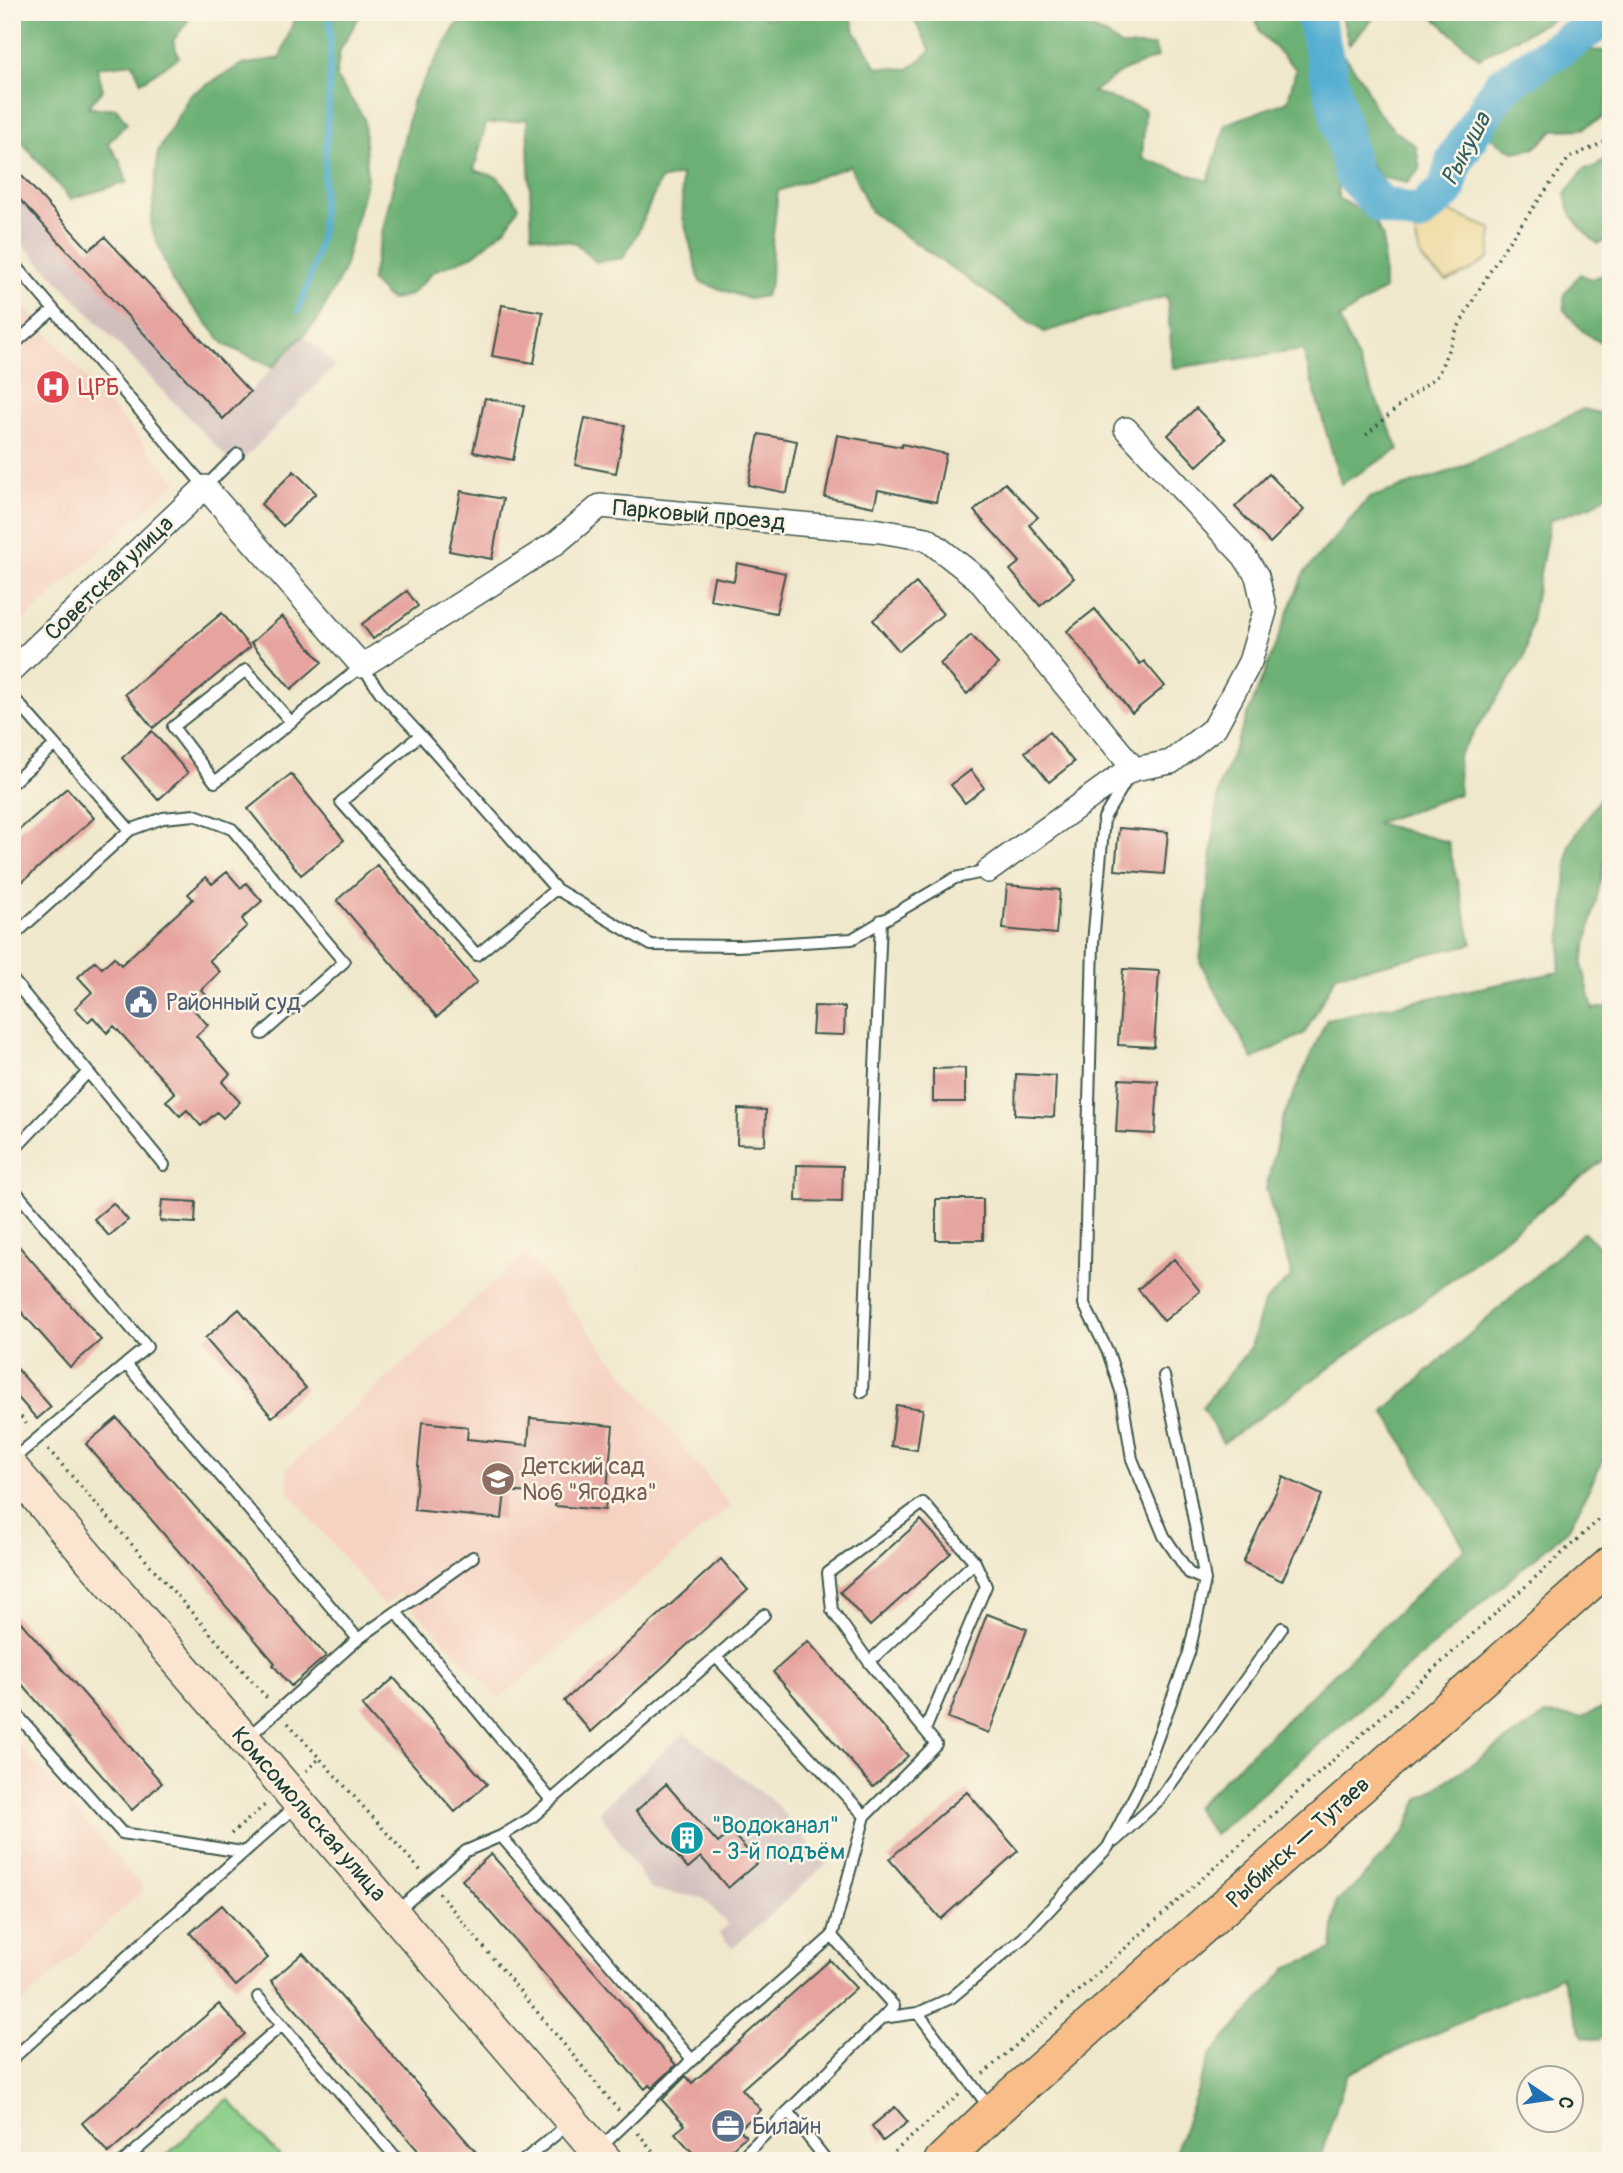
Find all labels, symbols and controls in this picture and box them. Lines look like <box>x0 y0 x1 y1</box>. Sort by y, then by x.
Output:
water label: Рыкуша <box>1435 106 1498 190</box>
hospital icon: ЦРБ <box>34 368 72 406</box>
place label: ЦРБ <box>78 373 120 402</box>
street label: Парковый проезд <box>612 493 787 537</box>
street label: Советская улица <box>38 509 180 647</box>
public building icon: Районный суд <box>122 983 160 1021</box>
place label: Районный суд <box>166 988 301 1017</box>
place label: Детский сад №6 "Ягодка" <box>521 1452 657 1507</box>
school or university icon: Детский сад №6 "Ягодка" <box>479 1460 517 1498</box>
street label: Комсомольская улица <box>225 1721 393 1907</box>
street label: Рыбинск — Тутаев <box>1220 1770 1376 1914</box>
place label: "Водоканал" - 3-й подъём <box>712 1811 845 1866</box>
building icon: "Водоканал" - 3-й подъём <box>668 1819 706 1857</box>
north arrow <box>1514 2064 1584 2134</box>
text: С <box>1553 2094 1579 2111</box>
office icon: Билайн <box>709 2107 747 2145</box>
place label: Билайн <box>752 2112 821 2141</box>

